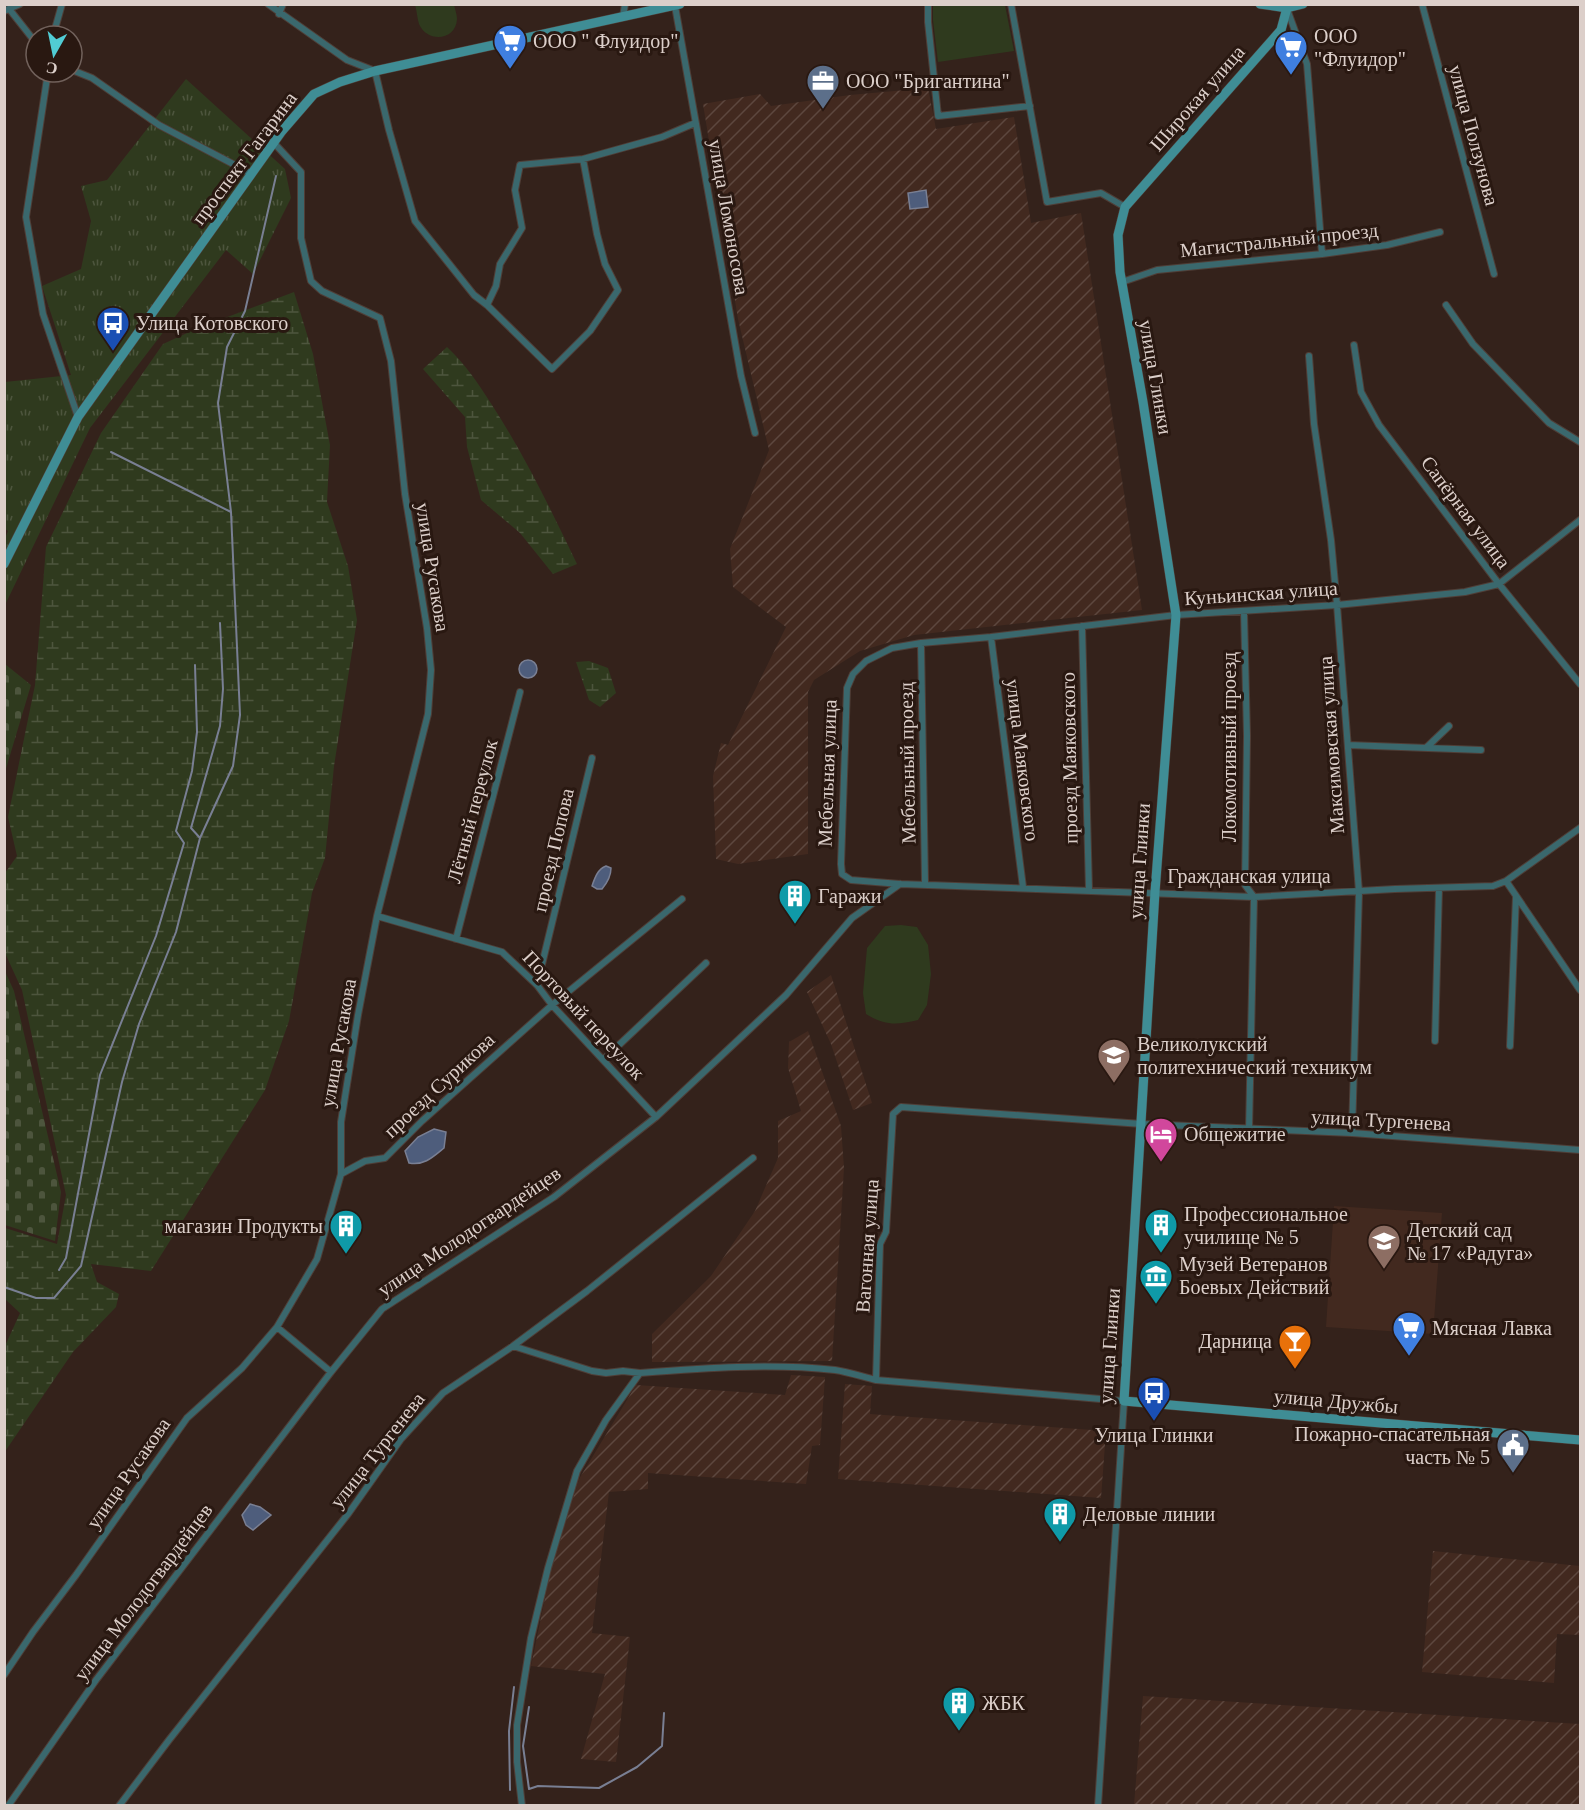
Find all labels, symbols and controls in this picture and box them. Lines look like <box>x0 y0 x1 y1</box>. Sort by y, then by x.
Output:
supermarket icon: ООО " Флуидор" <box>492 23 528 70</box>
north arrow <box>24 24 84 84</box>
place label: ООО "Флуидор" <box>1314 25 1406 71</box>
supermarket icon: ООО "Флуидор" <box>1273 29 1309 76</box>
place label: ООО " Флуидор" <box>533 30 678 53</box>
street label: Широкая улица <box>1145 41 1250 156</box>
text: С <box>45 59 59 78</box>
street label: улица Ползунова <box>1444 62 1503 208</box>
office icon: ООО "Бригантина" <box>805 63 841 110</box>
place label: ООО "Бригантина" <box>846 70 1010 93</box>
street label: проспект Гагарина <box>187 87 302 229</box>
street label: улица Ломоносова <box>703 137 754 297</box>
street label: Магистральный проезд <box>1179 219 1379 262</box>
bus stop icon: Улица Котовского <box>95 305 131 352</box>
place label: Улица Котовского <box>136 312 288 335</box>
street label: улица Глинки <box>1134 318 1177 437</box>
street label: Сапёрная улица <box>1416 452 1515 573</box>
street label: улица Русакова <box>411 501 454 633</box>
street label: Куньинская улица <box>1184 577 1339 610</box>
street label: Локомотивный проезд <box>1218 652 1241 842</box>
street label: Максимовская улица <box>1314 655 1349 835</box>
street label: проезд Маяковского <box>1057 672 1082 844</box>
street label: улица Маяковского <box>1001 677 1044 843</box>
street label: Мебельный проезд <box>895 682 920 844</box>
street label: Мебельная улица <box>813 699 842 847</box>
street label: Лётный переулок <box>442 737 503 885</box>
street label: проезд Попова <box>528 786 579 914</box>
street label: улица Глинки <box>1124 802 1155 920</box>
street label: Гражданская улица <box>1167 865 1331 888</box>
building icon: Гаражи <box>777 878 813 925</box>
place label: Гаражи <box>818 885 882 908</box>
street label: Портовый переулок <box>518 946 650 1085</box>
street label: улица Русакова <box>316 977 361 1109</box>
street label: проезд Сурикова <box>379 1028 500 1143</box>
place label: Великолукский политехнический техникум <box>1137 1033 1372 1079</box>
school or university icon: Великолукский политехнический техникум <box>1096 1037 1132 1084</box>
street label: улица Тургенева <box>1310 1105 1452 1136</box>
hotel icon: Общежитие <box>1143 1116 1179 1163</box>
place label: Общежитие <box>1184 1123 1286 1146</box>
street label: улица Молодогвардейцев <box>373 1162 565 1301</box>
street label: Вагонная улица <box>851 1178 884 1314</box>
place label: Профессиональное училище № 5 <box>1184 1203 1348 1249</box>
building icon: Профессиональное училище № 5 <box>1143 1207 1179 1254</box>
building icon: магазин Продукты <box>328 1208 364 1255</box>
place label: магазин Продукты <box>165 1215 323 1238</box>
place label: Детский сад № 17 «Радуга» <box>1407 1219 1533 1265</box>
school or university icon: Детский сад № 17 «Радуга» <box>1366 1223 1402 1270</box>
place label: Музей Ветеранов Боевых Действий <box>1179 1253 1330 1299</box>
museum icon: Музей Ветеранов Боевых Действий <box>1138 1258 1174 1305</box>
street label: улица Глинки <box>1094 1287 1125 1405</box>
supermarket icon: Мясная Лавка <box>1391 1310 1427 1357</box>
place label: Мясная Лавка <box>1432 1317 1552 1339</box>
bar icon: Дарница <box>1277 1323 1313 1370</box>
place label: Дарница <box>1198 1330 1272 1353</box>
bus stop icon: Улица Глинки <box>1136 1375 1172 1422</box>
street label: улица Дружбы <box>1273 1385 1399 1418</box>
street label: улица Тургенева <box>325 1388 430 1513</box>
street label: улица Русакова <box>82 1413 175 1533</box>
place label: Пожарно-спасательная часть № 5 <box>1295 1423 1490 1468</box>
place label: Улица Глинки <box>1094 1424 1214 1447</box>
public building icon: Пожарно-спасательная часть № 5 <box>1495 1427 1531 1474</box>
building icon: Деловые линии <box>1042 1496 1078 1543</box>
street label: улица Молодогвардейцев <box>69 1499 218 1685</box>
place label: Деловые линии <box>1083 1503 1216 1526</box>
building icon: ЖБК <box>941 1685 977 1732</box>
place label: ЖБК <box>982 1692 1025 1714</box>

